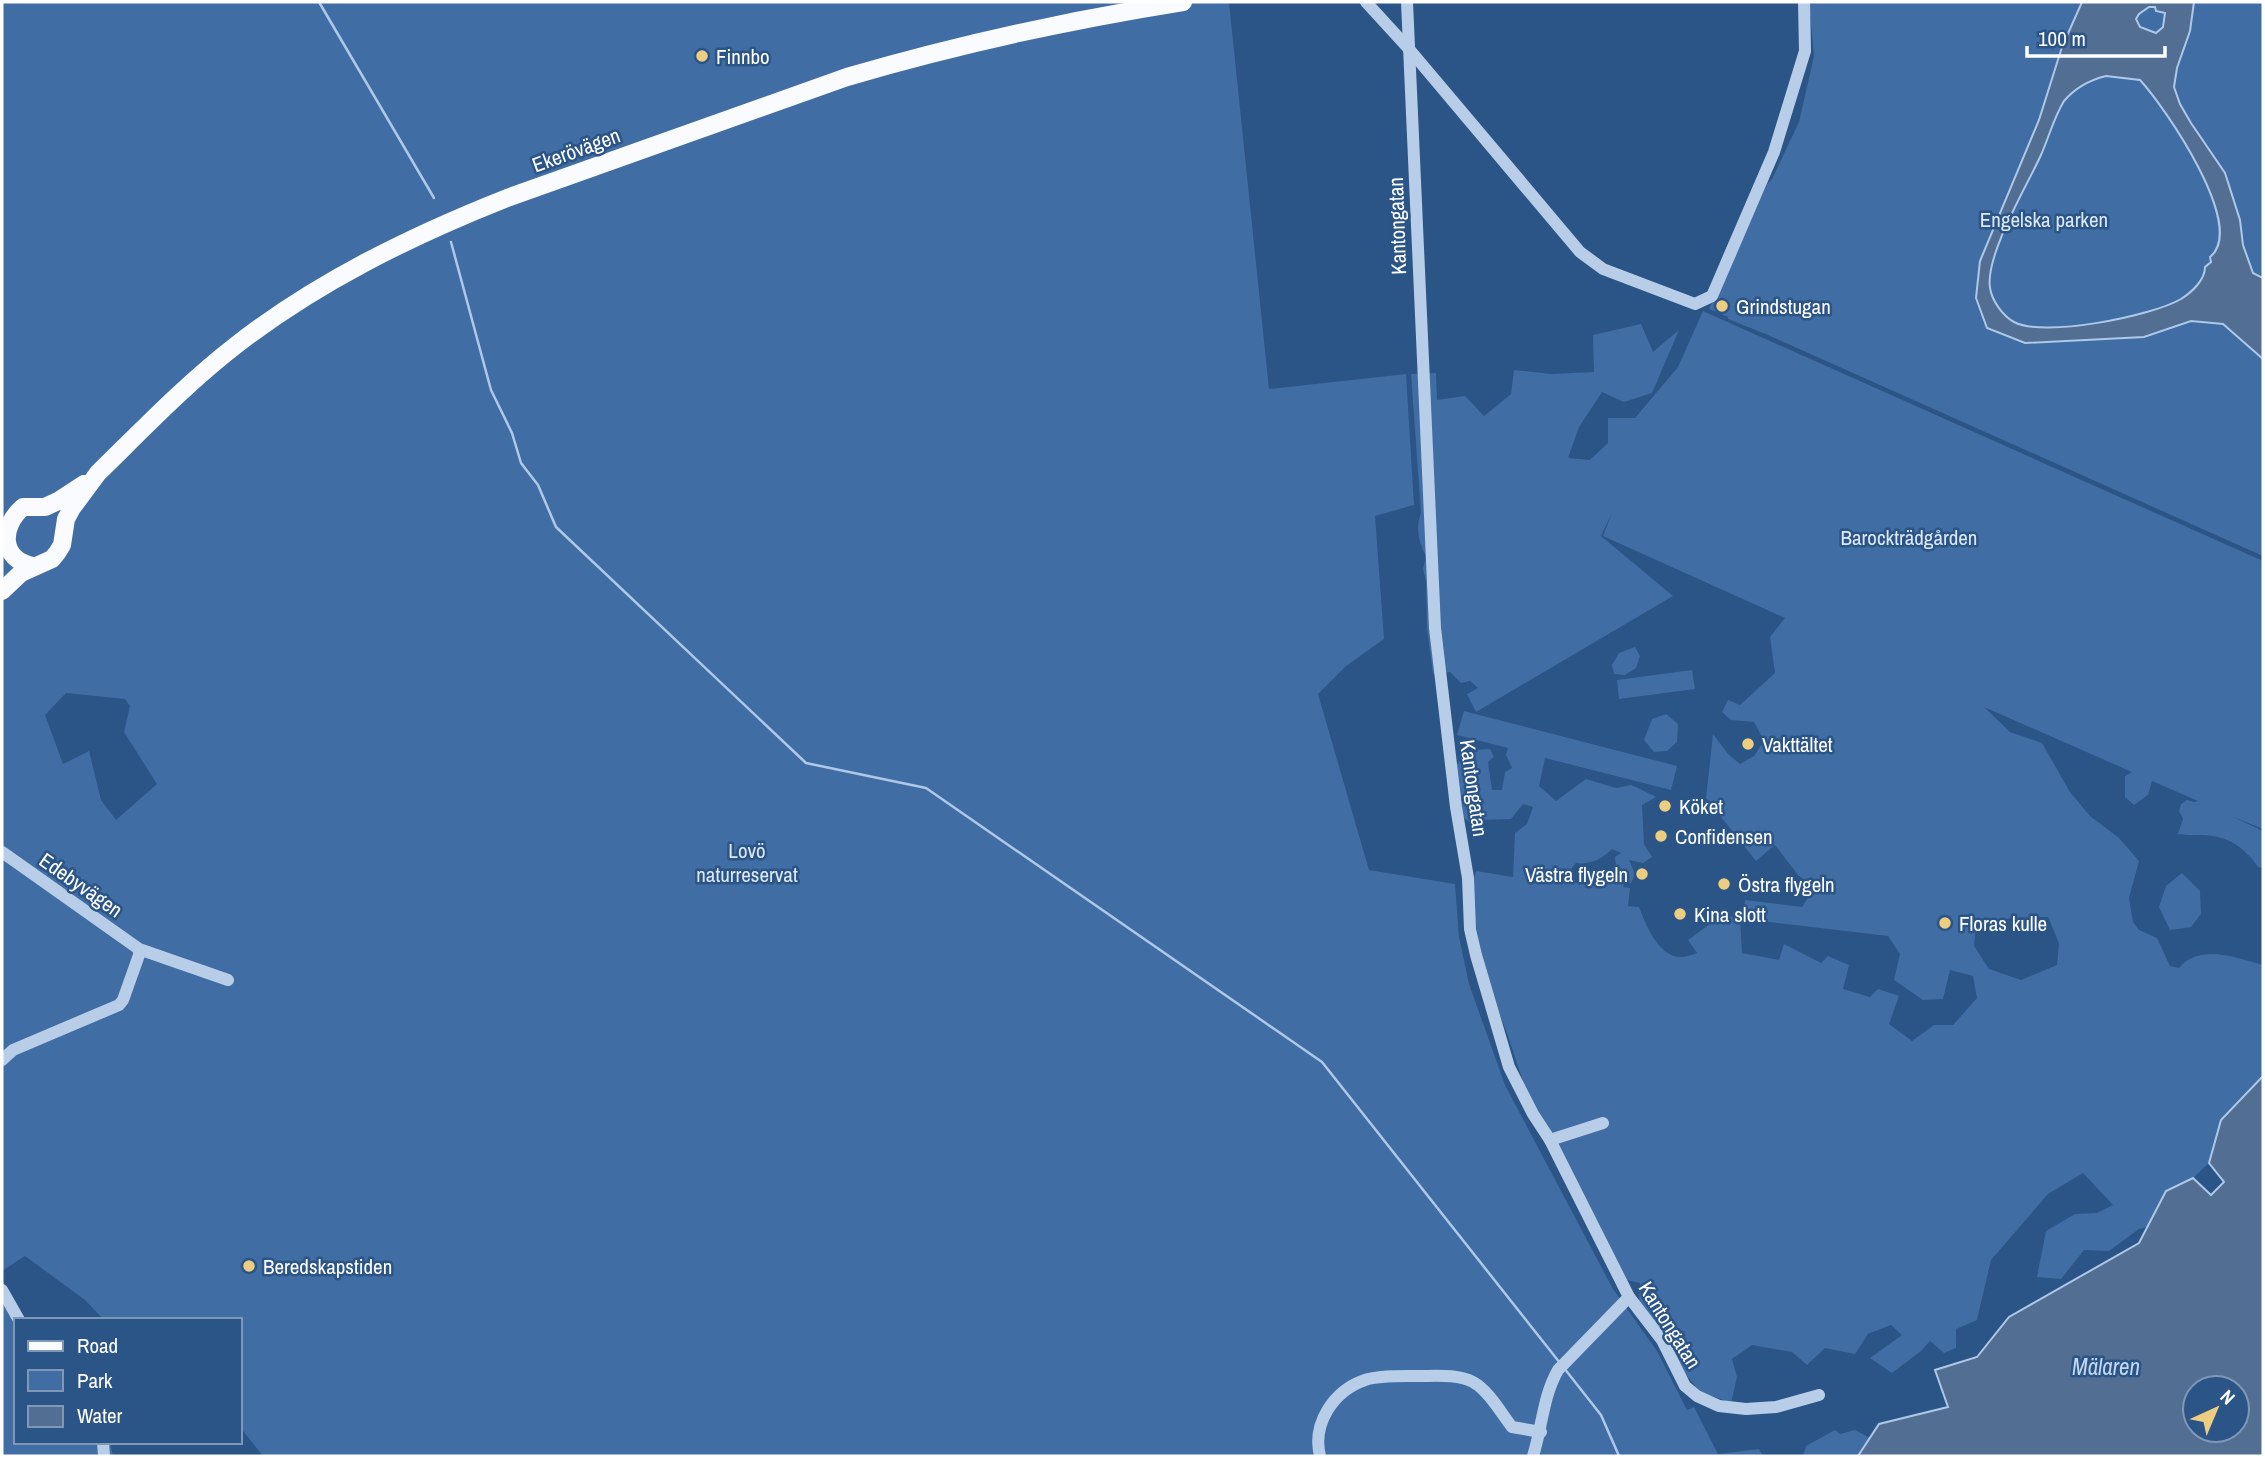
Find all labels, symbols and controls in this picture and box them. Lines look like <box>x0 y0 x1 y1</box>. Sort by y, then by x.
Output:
scale bar <box>2027 14 2165 58</box>
text: 100 m <box>2038 24 2086 53</box>
place label: Finnbo <box>716 42 770 71</box>
marker: Finnbo <box>694 48 710 64</box>
street label: Ekerövägen <box>528 121 624 179</box>
street label: Kantongatan <box>1381 177 1413 275</box>
park label: Engelska parken <box>1980 205 2108 234</box>
place label: Grindstugan <box>1736 292 1831 321</box>
marker: Grindstugan <box>1714 298 1730 314</box>
park label: Barockträdgården <box>1841 523 1977 552</box>
place label: Vakttältet <box>1762 730 1833 759</box>
marker: Vakttältet <box>1740 736 1756 752</box>
street label: Kantongatan <box>1453 738 1495 838</box>
place label: Köket <box>1679 792 1723 821</box>
marker: Köket <box>1657 798 1673 814</box>
place label: Confidensen <box>1675 822 1773 851</box>
marker: Confidensen <box>1653 828 1669 844</box>
park label: Lovö naturreservat <box>696 836 798 889</box>
street label: Edebyvägen <box>33 846 129 924</box>
place label: Västra flygeln <box>1525 860 1628 889</box>
marker: Västra flygeln <box>1634 866 1650 882</box>
place label: Östra flygeln <box>1738 870 1835 899</box>
marker: Östra flygeln <box>1716 876 1732 892</box>
place label: Kina slott <box>1694 900 1766 929</box>
marker: Kina slott <box>1672 906 1688 922</box>
place label: Floras kulle <box>1959 909 2047 938</box>
marker: Floras kulle <box>1937 915 1953 931</box>
place label: Beredskapstiden <box>263 1252 392 1281</box>
marker: Beredskapstiden <box>241 1258 257 1274</box>
street label: Kantongatan <box>1632 1276 1708 1374</box>
legend <box>14 1318 242 1444</box>
text: Road <box>77 1331 118 1360</box>
water label: Mälaren <box>2072 1351 2140 1382</box>
text: Park <box>77 1366 113 1395</box>
north arrow <box>2181 1374 2251 1444</box>
text: N <box>2215 1384 2241 1410</box>
text: Water <box>77 1401 123 1430</box>

